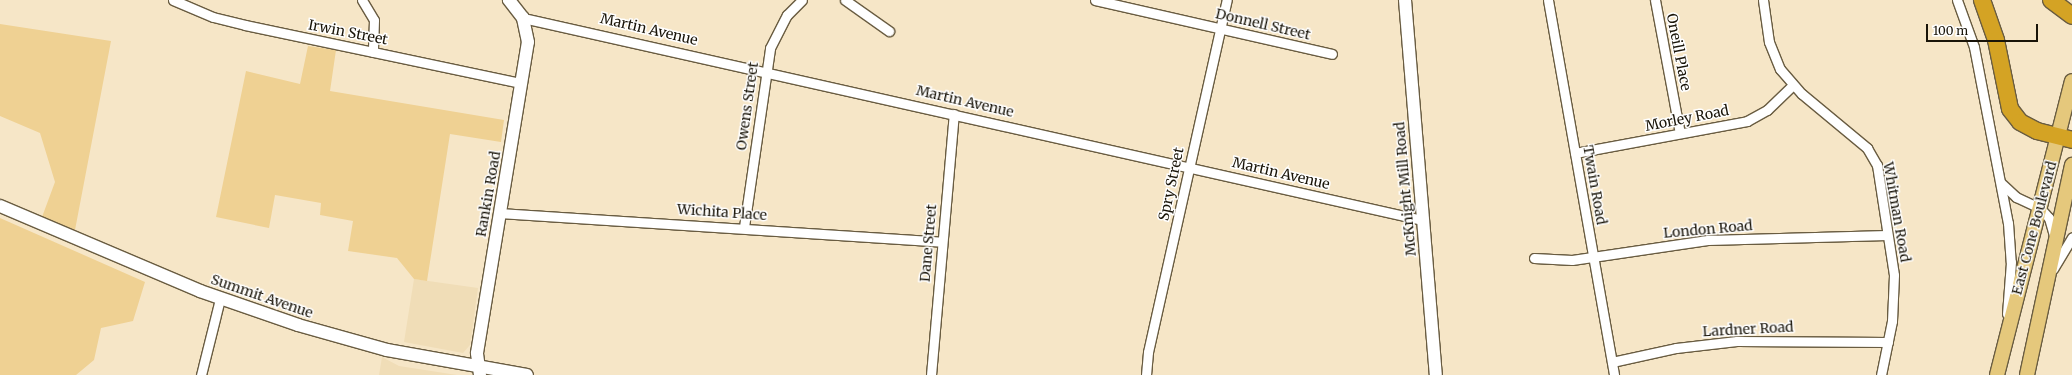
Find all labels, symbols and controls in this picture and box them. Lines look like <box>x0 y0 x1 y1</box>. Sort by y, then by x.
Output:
street label: Donnell Street <box>1214 5 1312 43</box>
street label: Martin Avenue <box>599 10 699 48</box>
street label: Oneill Place <box>1663 12 1695 92</box>
street label: Irwin Street <box>307 16 389 48</box>
scale bar <box>1928 16 2040 42</box>
text: 100 m <box>1933 23 1968 38</box>
street label: Owens Street <box>732 61 762 151</box>
street label: Martin Avenue <box>915 82 1015 120</box>
street label: Morley Road <box>1644 102 1730 134</box>
street label: McKnight Mill Road <box>1391 121 1419 257</box>
street label: Twain Road <box>1580 144 1610 226</box>
street label: Spry Street <box>1155 146 1187 222</box>
street label: Rankin Road <box>472 150 504 238</box>
street label: Martin Avenue <box>1231 154 1331 192</box>
street label: East Cone Boulevard <box>2008 159 2060 297</box>
street label: Whitman Road <box>1880 161 1914 263</box>
street label: Wichita Place <box>676 200 768 224</box>
street label: Dane Street <box>916 203 940 283</box>
street label: London Road <box>1663 217 1753 241</box>
street label: Summit Avenue <box>209 271 315 321</box>
street label: Lardner Road <box>1702 318 1794 340</box>

